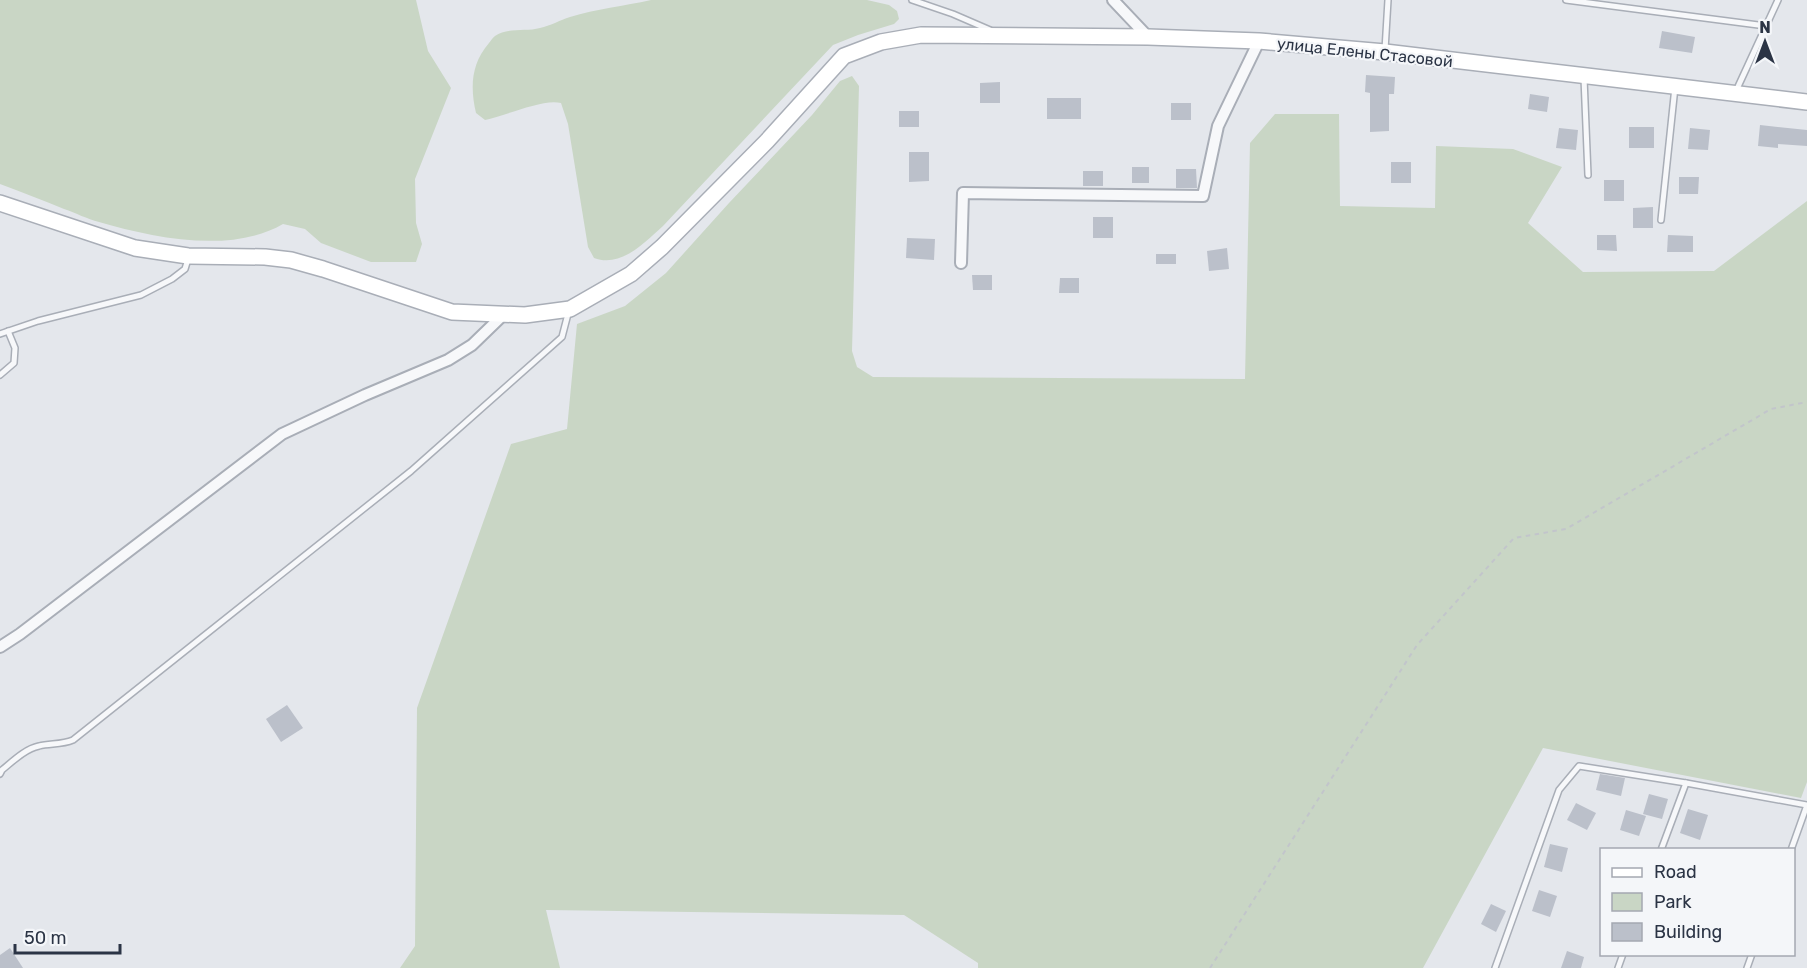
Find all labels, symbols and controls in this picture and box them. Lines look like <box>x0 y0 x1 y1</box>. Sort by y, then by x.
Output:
north arrow <box>1735 12 1795 72</box>
text: N <box>1759 18 1771 37</box>
street label: улица Елены Стасовой <box>1276 34 1454 71</box>
legend <box>1600 848 1795 956</box>
text: Road <box>1654 861 1697 883</box>
text: Park <box>1654 891 1692 913</box>
scale bar <box>15 917 120 955</box>
text: Building <box>1654 921 1722 943</box>
text: 50 m <box>24 927 67 949</box>

